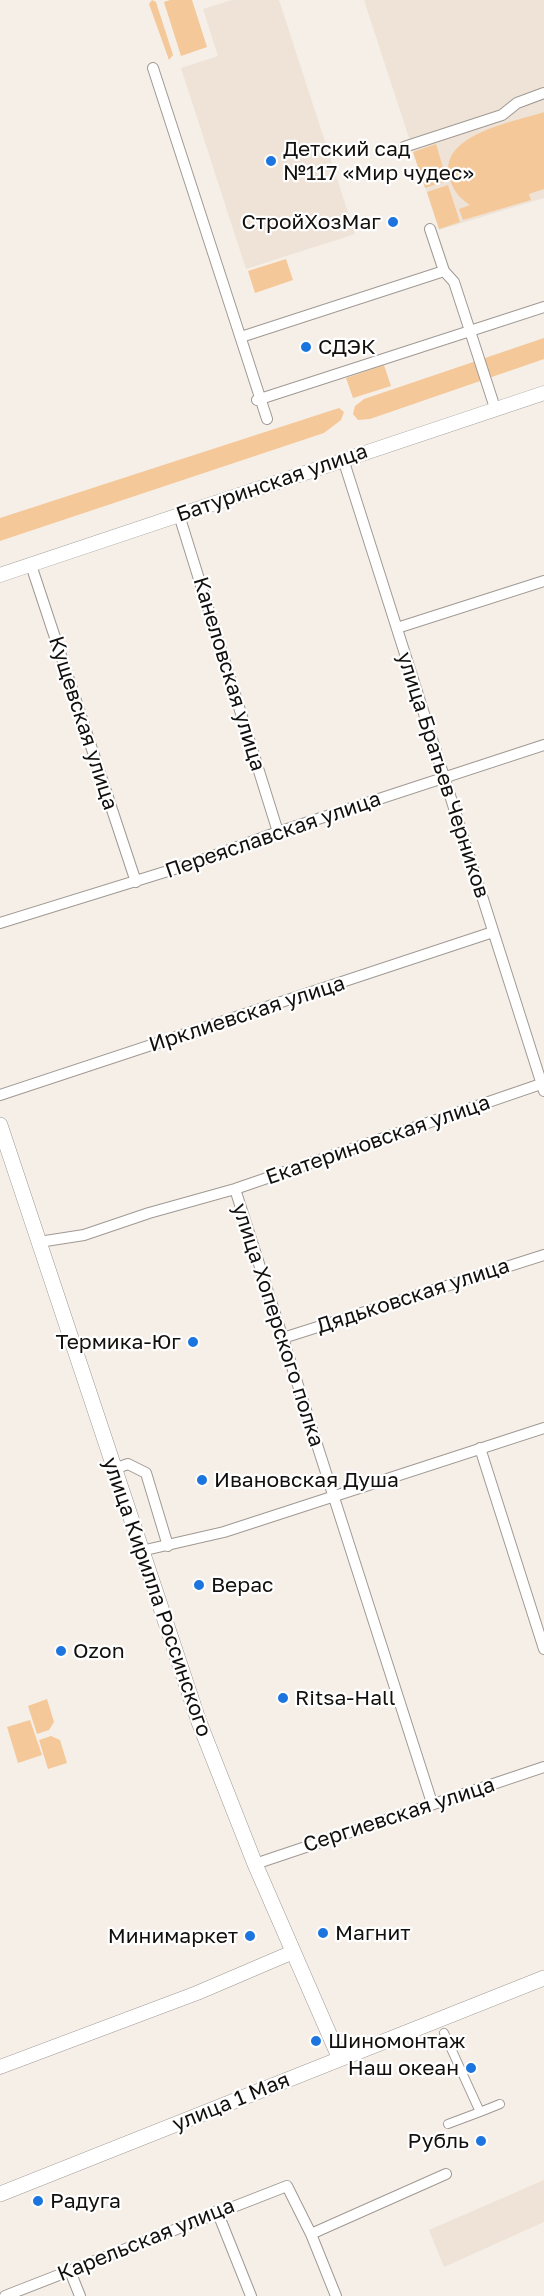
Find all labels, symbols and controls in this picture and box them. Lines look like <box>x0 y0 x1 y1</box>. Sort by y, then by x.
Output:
place label: Детский сад №117 «Мир чудес» <box>283 136 474 186</box>
marker: Детский сад №117 «Мир чудес» <box>264 154 278 168</box>
place label: СтройХозМаг <box>241 209 381 235</box>
marker: СтройХозМаг <box>386 215 400 229</box>
place label: СДЭК <box>318 334 376 360</box>
marker: СДЭК <box>299 340 313 354</box>
street label: Батуринская улица <box>173 438 371 528</box>
street label: Канеловская улица <box>187 574 271 774</box>
street label: Кущевская улица <box>43 633 123 813</box>
street label: улица Братьев Черников <box>391 649 495 901</box>
street label: Переяславская улица <box>162 786 384 884</box>
street label: Ирклиевская улица <box>146 970 348 1058</box>
street label: Екатериновская улица <box>263 1090 493 1190</box>
street label: улица Хоперского полка <box>227 1200 329 1450</box>
street label: Дядьковская улица <box>313 1253 513 1339</box>
place label: Термика-Юг <box>56 1329 181 1355</box>
marker: Термика-Юг <box>186 1335 200 1349</box>
street label: улица Кирилла Россинского <box>97 1454 217 1740</box>
place label: Ивановская Душа <box>214 1467 399 1493</box>
marker: Ивановская Душа <box>195 1473 209 1487</box>
place label: Верас <box>211 1572 273 1598</box>
marker: Верас <box>192 1578 206 1592</box>
place label: Ozon <box>73 1638 125 1664</box>
marker: Ozon <box>54 1644 68 1658</box>
place label: Ritsa-Hall <box>295 1685 396 1711</box>
marker: Ritsa-Hall <box>276 1691 290 1705</box>
street label: Сергиевская улица <box>300 1772 498 1858</box>
place label: Магнит <box>335 1920 410 1946</box>
place label: Минимаркет <box>108 1923 238 1949</box>
marker: Магнит <box>316 1926 330 1940</box>
marker: Минимаркет <box>243 1929 257 1943</box>
place label: Шиномонтаж <box>328 2028 466 2054</box>
marker: Шиномонтаж <box>309 2034 323 2048</box>
place label: Наш океан <box>348 2055 459 2081</box>
marker: Наш океан <box>464 2061 478 2075</box>
street label: улица 1 Мая <box>169 2067 293 2137</box>
place label: Рубль <box>407 2128 469 2154</box>
marker: Рубль <box>474 2134 488 2148</box>
place label: Радуга <box>50 2188 121 2214</box>
street label: Карельская улица <box>54 2193 238 2287</box>
marker: Радуга <box>31 2194 45 2208</box>

